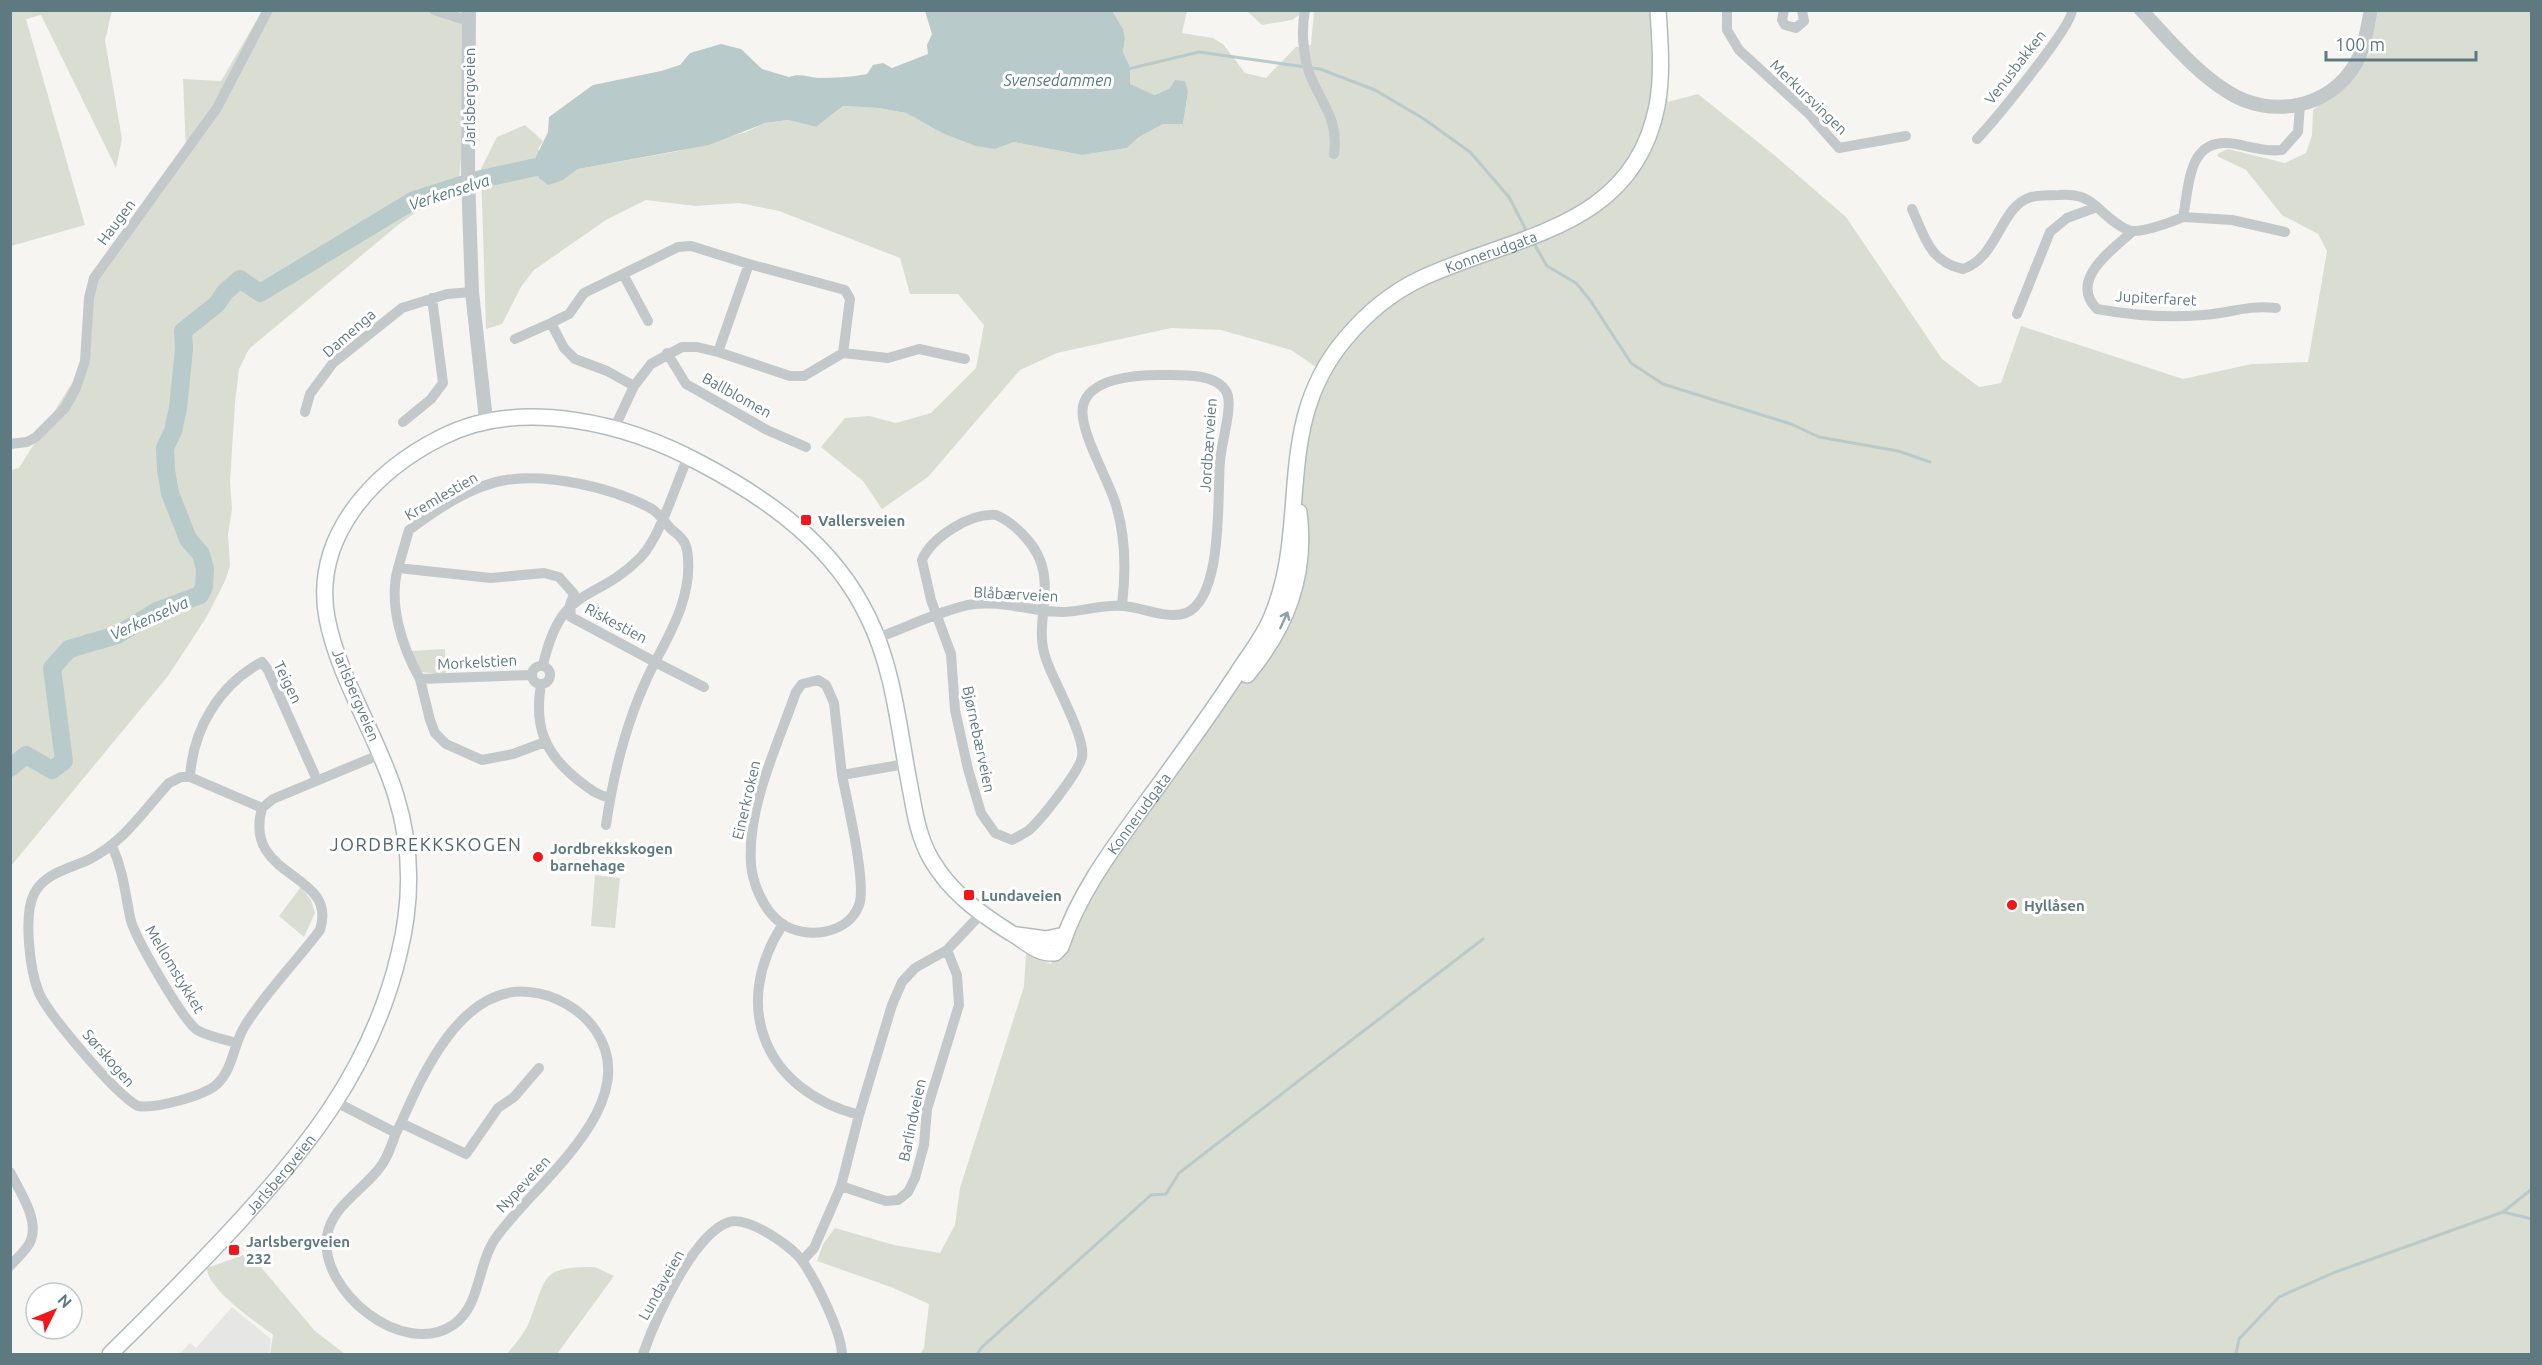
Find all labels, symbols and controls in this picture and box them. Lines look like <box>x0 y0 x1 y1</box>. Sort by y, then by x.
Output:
scale bar <box>2326 24 2476 62</box>
street label: Venusbakken <box>1981 27 2049 107</box>
text: 100 m <box>2335 34 2385 54</box>
street label: Jarlsbergveien <box>461 48 478 146</box>
street label: Merkursvingen <box>1767 56 1851 138</box>
water label: Svensedammen <box>1003 71 1112 89</box>
water label: Verkenselva <box>406 170 492 213</box>
street label: Haugen <box>94 196 138 248</box>
street label: Konnerudgata <box>1442 227 1539 276</box>
street label: Jupiterfaret <box>2115 287 2197 309</box>
street label: Damenga <box>319 305 379 361</box>
street label: Ballblomen <box>699 369 775 421</box>
street label: Jordbærveien <box>1196 397 1220 493</box>
street label: Kremlestien <box>402 468 480 524</box>
place label: Vallersveien <box>818 512 905 529</box>
marker: Vallersveien <box>799 513 813 527</box>
street label: Blåbærveien <box>973 583 1059 605</box>
water label: Verkenselva <box>107 593 191 643</box>
street label: Riskestien <box>582 600 650 646</box>
one-way arrow <box>1278 612 1290 630</box>
street label: Jarlsbergveien <box>329 646 383 744</box>
street label: Morkelstien <box>437 651 517 673</box>
street label: Teigen <box>270 658 306 706</box>
street label: Bjørnebærveien <box>959 684 999 794</box>
street label: Einerkroken <box>729 759 763 841</box>
street label: Konnerudgata <box>1103 769 1174 857</box>
district label: JORDBREKKSKOGEN <box>330 834 522 854</box>
place label: Jordbrekkskogen barnehage <box>550 840 673 874</box>
marker: Jordbrekkskogen barnehage <box>531 850 545 864</box>
place label: Lundaveien <box>981 887 1062 904</box>
marker: Lundaveien <box>962 888 976 902</box>
place label: Hyllåsen <box>2024 897 2085 914</box>
marker: Hyllåsen <box>2005 898 2019 912</box>
street label: Mellomstykket <box>142 922 208 1016</box>
street label: Sørskogen <box>80 1026 138 1090</box>
street label: Barlindveien <box>895 1077 929 1163</box>
street label: Jarlsbergveien <box>242 1131 318 1217</box>
street label: Nypeveien <box>493 1152 553 1216</box>
place label: Jarlsbergveien 232 <box>246 1233 350 1267</box>
marker: Jarlsbergveien 232 <box>227 1243 241 1257</box>
street label: Lundaveien <box>635 1247 687 1323</box>
north arrow <box>24 1281 84 1341</box>
text: N <box>54 1290 76 1311</box>

